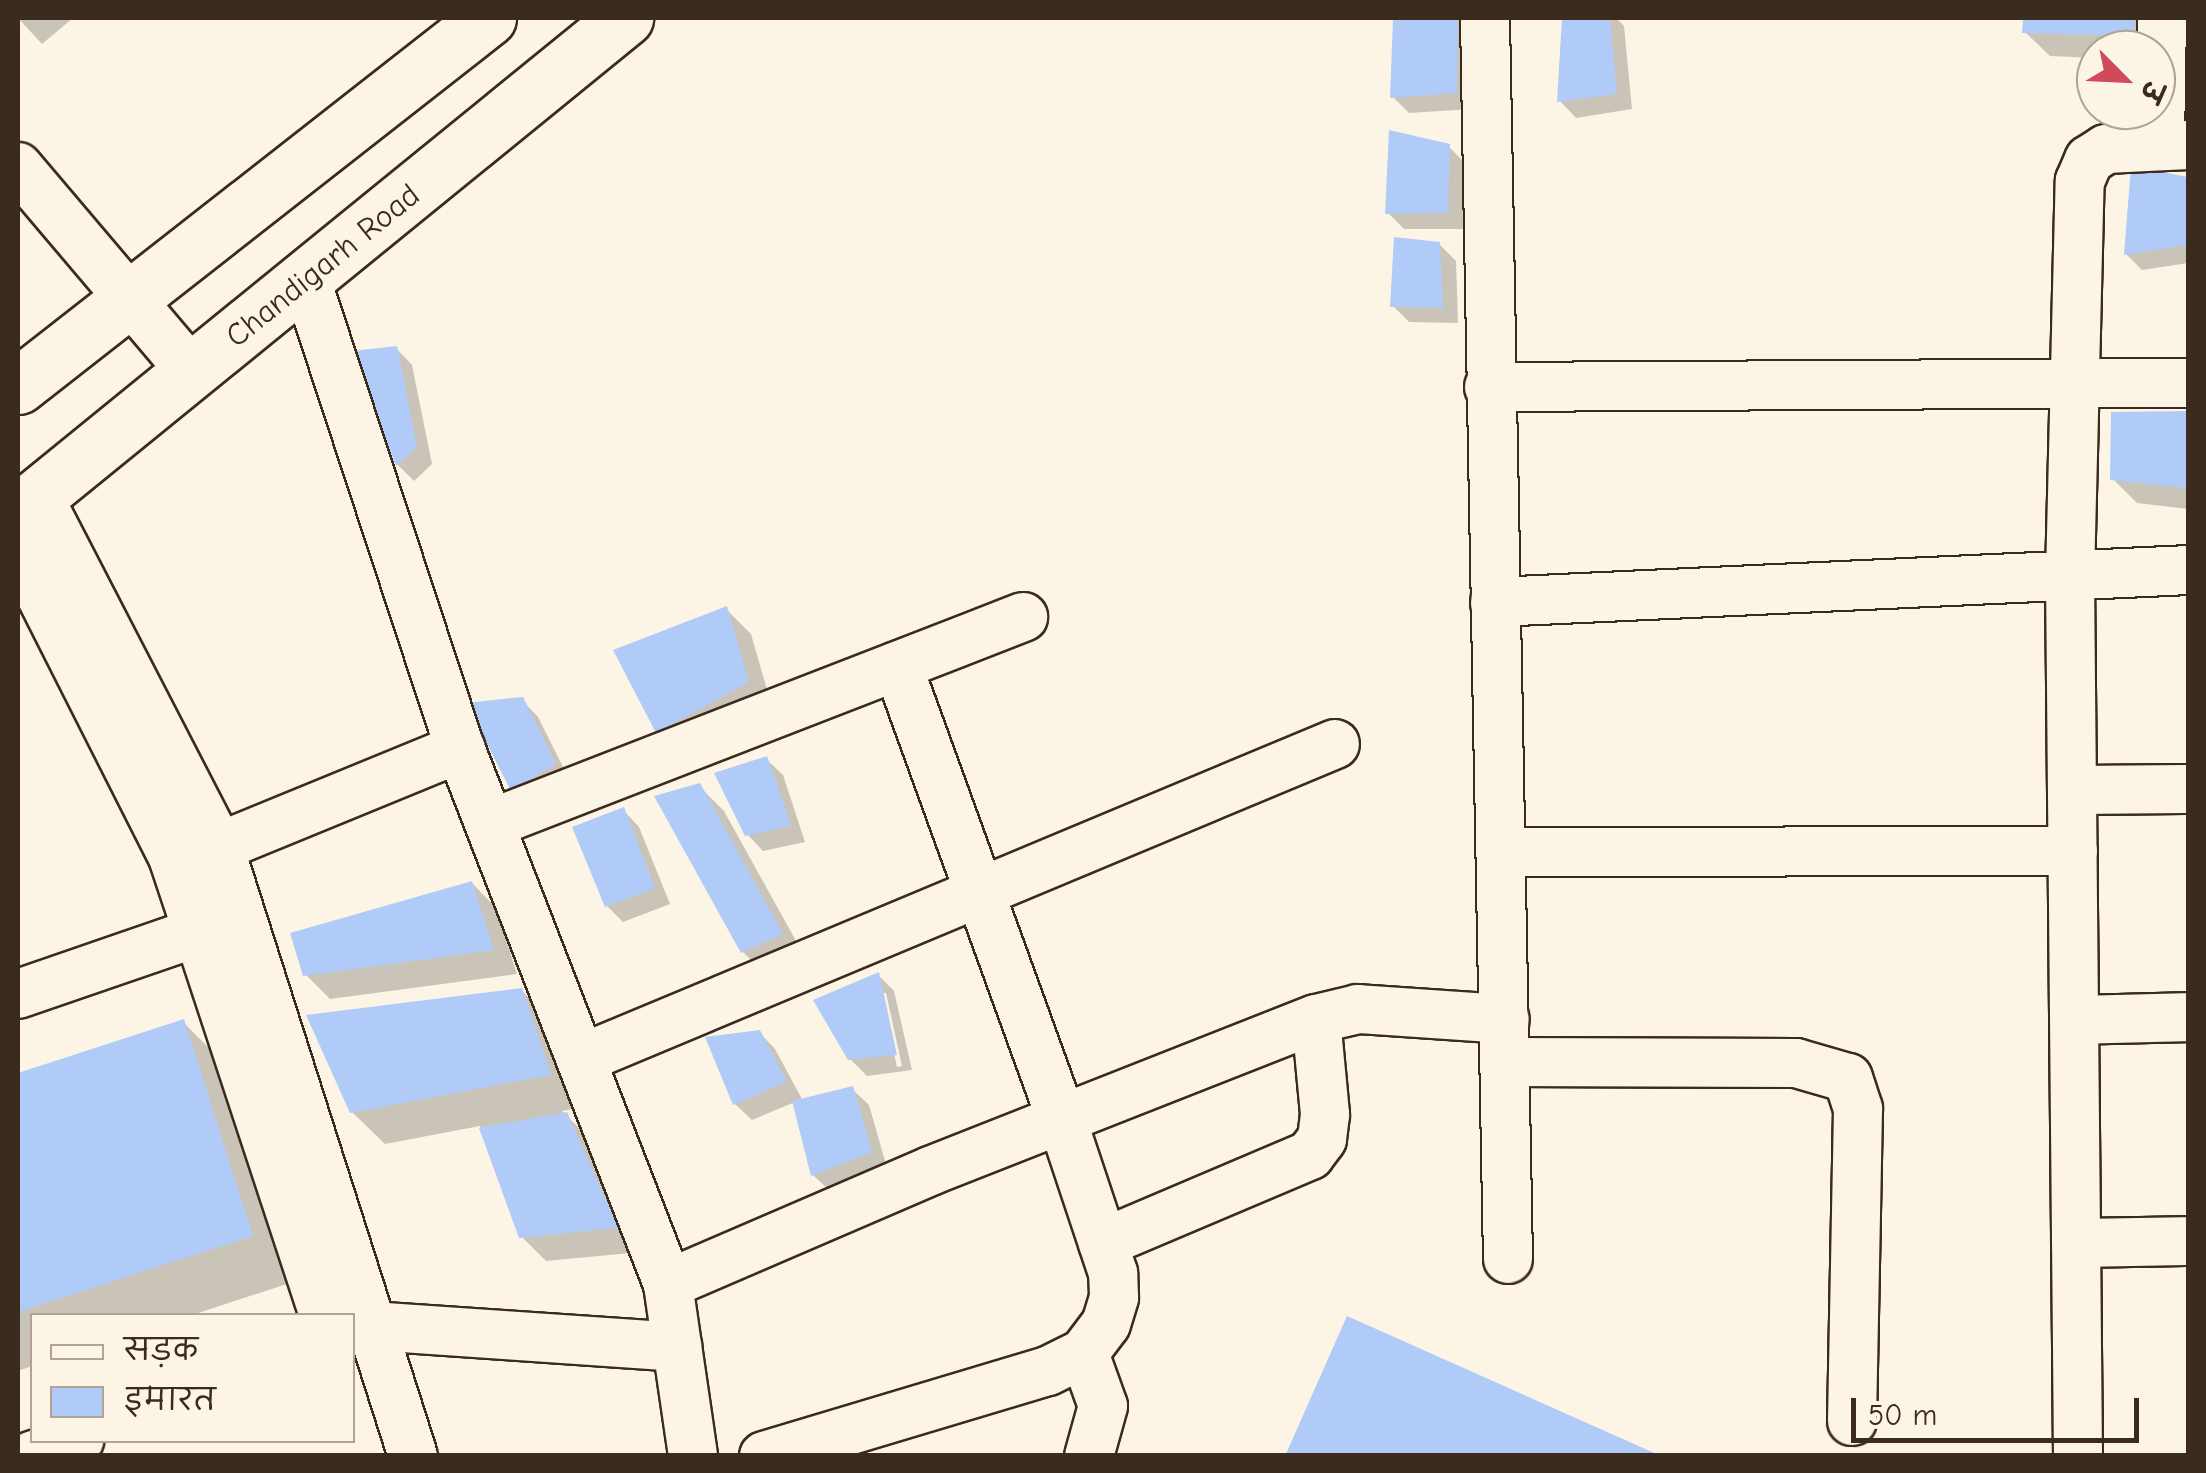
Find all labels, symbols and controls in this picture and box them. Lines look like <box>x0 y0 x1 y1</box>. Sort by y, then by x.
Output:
north arrow <box>2076 30 2176 130</box>
text: उ <box>2133 76 2170 106</box>
street label: Chandigarh Road <box>218 176 428 356</box>
legend <box>30 1313 355 1443</box>
text: सड़क <box>124 1333 198 1368</box>
scale bar <box>1856 1378 2144 1440</box>
text: इमारत <box>124 1383 216 1418</box>
text: 50 m <box>1868 1398 1937 1433</box>

